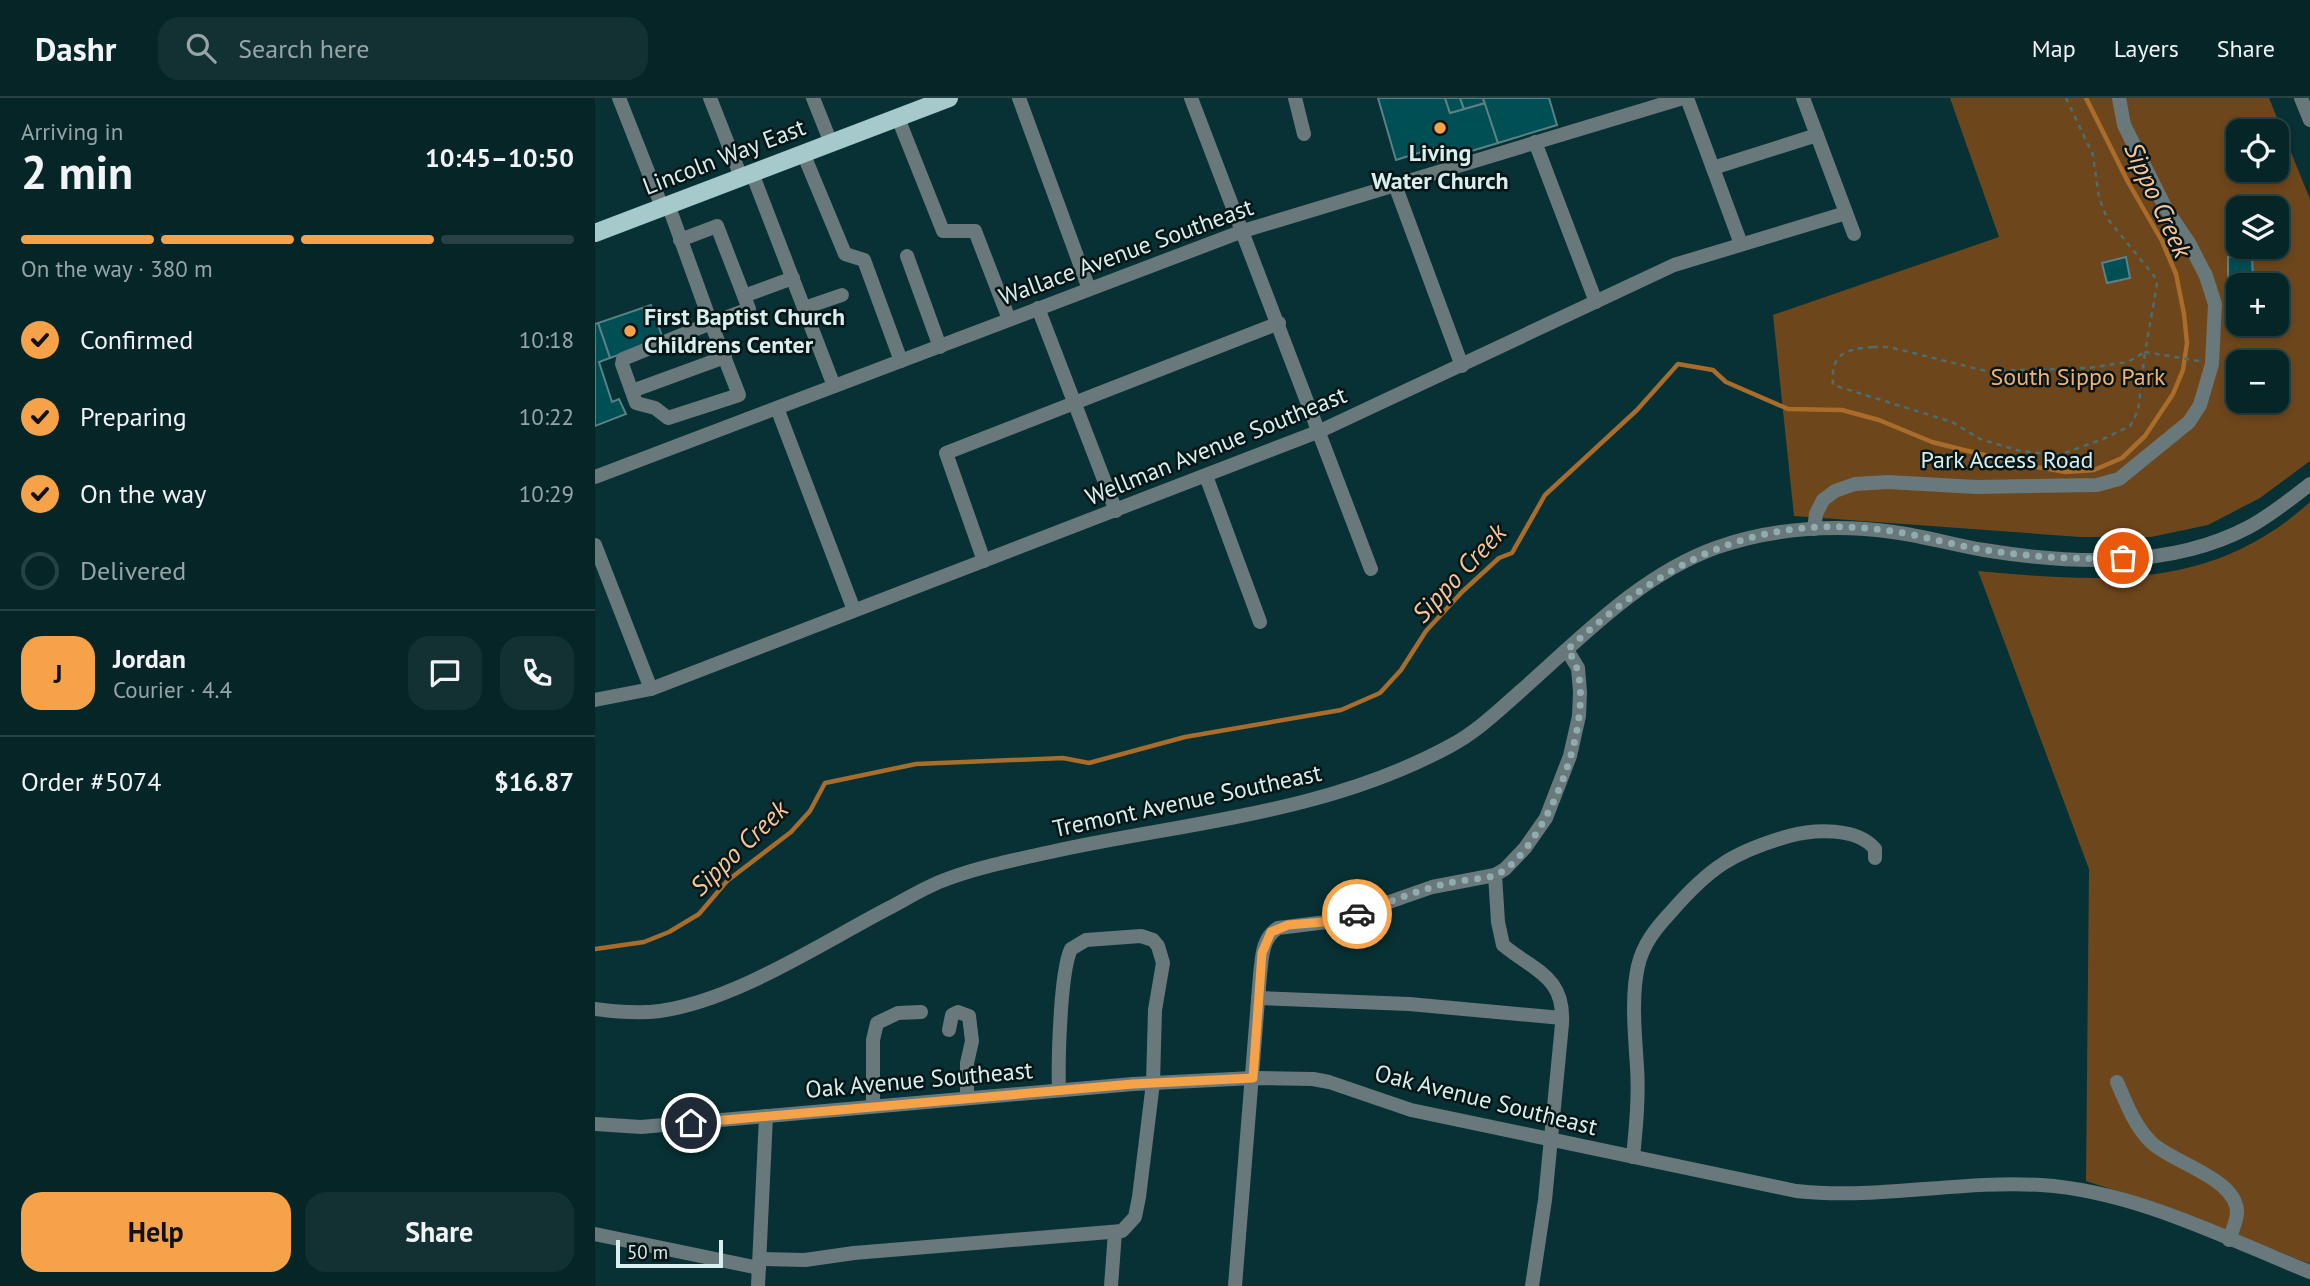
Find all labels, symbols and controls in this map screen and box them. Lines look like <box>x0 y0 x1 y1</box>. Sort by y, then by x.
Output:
search box <box>158 17 648 80</box>
text: Dashr <box>35 27 116 70</box>
icon: search <box>182 29 220 67</box>
text: Search here <box>238 32 369 65</box>
text: Map <box>2032 33 2076 64</box>
text: Layers <box>2114 33 2179 64</box>
text: Share <box>2217 33 2275 64</box>
street label: Lincoln Way East <box>638 111 810 202</box>
text: Arriving in <box>21 117 123 146</box>
map controls <box>2226 119 2289 413</box>
button: locate <box>2226 119 2289 182</box>
marker: Living Water Church <box>1432 120 1448 136</box>
place label: Living Water Church <box>1371 137 1509 196</box>
water label: Sippo Creek <box>2117 137 2200 264</box>
text: 10:45–10:50 <box>425 141 574 174</box>
text: 2 min <box>21 142 133 202</box>
street label: Wallace Avenue Southeast <box>994 191 1257 312</box>
button: layers <box>2226 196 2289 259</box>
text: On the way · 380 m <box>21 254 213 283</box>
button: + <box>2226 273 2289 336</box>
place label: First Baptist Church Childrens Center <box>644 301 845 360</box>
icon: check <box>21 321 59 359</box>
text: Confirmed <box>80 323 193 356</box>
marker: First Baptist Church Childrens Center <box>622 323 638 339</box>
text: 10:18 <box>519 325 574 354</box>
button: − <box>2226 350 2289 413</box>
park label: South Sippo Park <box>1991 361 2166 392</box>
street label: Wellman Avenue Southeast <box>1081 379 1351 512</box>
icon: check <box>21 398 59 436</box>
text: Preparing <box>80 400 187 433</box>
text: 10:22 <box>519 402 574 431</box>
street label: Park Access Road <box>1921 444 2093 475</box>
icon: check <box>21 475 59 513</box>
text: On the way <box>80 477 206 510</box>
text: 10:29 <box>519 479 574 508</box>
water label: Sippo Creek <box>1404 515 1514 629</box>
pin <box>2093 528 2153 588</box>
icon: bag <box>2104 539 2142 577</box>
text: Delivered <box>80 554 186 587</box>
button: chat <box>408 636 482 710</box>
button: phone <box>500 636 574 710</box>
text: Jordan <box>113 642 186 675</box>
text: J <box>54 657 62 690</box>
text: Courier · 4.4 <box>113 675 232 704</box>
street label: Tremont Avenue Southeast <box>1050 757 1324 844</box>
text: Order #5074 <box>21 765 161 798</box>
text: $16.87 <box>494 765 574 798</box>
water label: Sippo Creek <box>683 792 796 902</box>
courier <box>1322 879 1392 949</box>
icon: car <box>1338 895 1376 933</box>
street label: Oak Avenue Southeast <box>804 1054 1034 1105</box>
street label: Oak Avenue Southeast <box>1372 1057 1601 1142</box>
pin <box>661 1093 721 1153</box>
icon: home <box>672 1104 710 1142</box>
button: Help <box>21 1192 291 1272</box>
button: Share <box>305 1192 574 1272</box>
scale bar <box>616 1237 723 1269</box>
text: 50 m <box>627 1240 668 1264</box>

